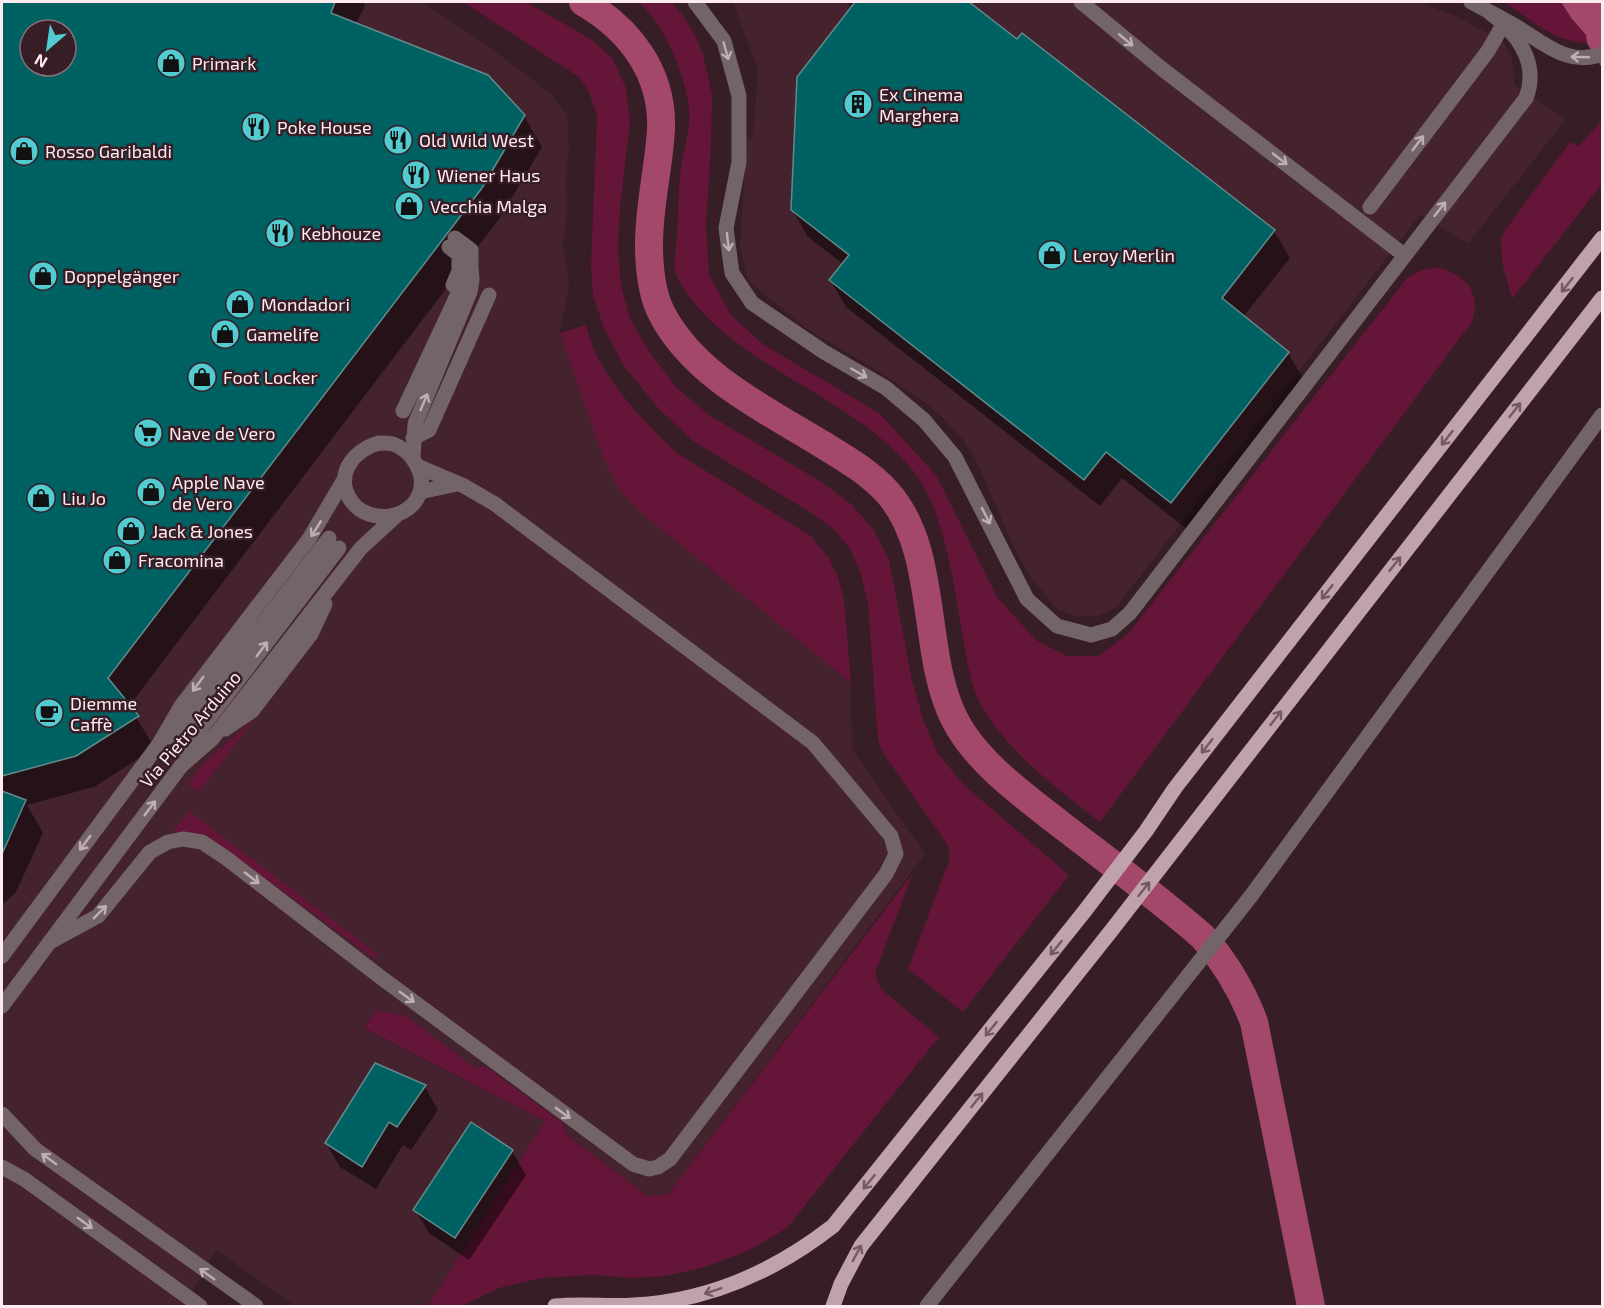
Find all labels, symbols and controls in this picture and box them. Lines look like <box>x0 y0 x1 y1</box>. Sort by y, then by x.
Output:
north arrow <box>18 18 78 78</box>
one-way arrow <box>1118 33 1134 46</box>
one-way arrow <box>721 41 732 60</box>
shop icon: Primark <box>155 47 187 79</box>
text: N <box>31 50 50 73</box>
place label: Primark <box>192 52 256 74</box>
one-way arrow <box>1570 52 1590 63</box>
place label: Ex Cinema Marghera <box>879 83 963 126</box>
building icon: Ex Cinema Marghera <box>842 88 874 120</box>
restaurant icon: Poke House <box>240 111 272 143</box>
place label: Poke House <box>277 116 372 138</box>
restaurant icon: Old Wild West <box>382 124 414 156</box>
place label: Old Wild West <box>419 129 534 151</box>
shop icon: Rosso Garibaldi <box>8 135 40 167</box>
one-way arrow <box>1411 136 1424 152</box>
place label: Rosso Garibaldi <box>45 140 172 162</box>
one-way arrow <box>1272 152 1288 165</box>
restaurant icon: Wiener Haus <box>400 159 432 191</box>
place label: Wiener Haus <box>437 164 540 186</box>
shop icon: Vecchia Malga <box>393 190 425 222</box>
place label: Vecchia Malga <box>430 195 547 217</box>
one-way arrow <box>1434 201 1447 217</box>
restaurant icon: Kebhouze <box>264 217 296 249</box>
place label: Kebhouze <box>301 222 381 244</box>
one-way arrow <box>723 232 734 252</box>
shop icon: Leroy Merlin <box>1036 239 1068 271</box>
place label: Leroy Merlin <box>1073 244 1175 266</box>
shop icon: Doppelgänger <box>27 260 59 292</box>
place label: Doppelgänger <box>64 265 179 287</box>
one-way arrow <box>1560 276 1573 292</box>
shop icon: Mondadori <box>224 288 256 320</box>
place label: Mondadori <box>261 293 350 315</box>
shop icon: Gamelife <box>209 318 241 350</box>
place label: Gamelife <box>246 323 319 345</box>
shop icon: Foot Locker <box>186 361 218 393</box>
place label: Foot Locker <box>223 366 318 388</box>
one-way arrow <box>850 367 867 379</box>
one-way arrow <box>419 393 430 411</box>
one-way arrow <box>1509 403 1521 419</box>
supermarket icon: Nave de Vero <box>132 417 164 449</box>
place label: Nave de Vero <box>169 422 275 444</box>
one-way arrow <box>1440 430 1453 446</box>
place label: Apple Nave de Vero <box>172 471 265 514</box>
shop icon: Apple Nave de Vero <box>135 476 167 508</box>
shop icon: Liu Jo <box>25 482 57 514</box>
place label: Liu Jo <box>62 487 106 509</box>
one-way arrow <box>981 506 992 524</box>
shop icon: Jack & Jones <box>115 515 147 547</box>
place label: Jack & Jones <box>152 520 253 542</box>
one-way arrow <box>309 520 322 537</box>
shop icon: Fracomina <box>101 544 133 576</box>
place label: Fracomina <box>138 549 224 571</box>
one-way arrow <box>1389 557 1402 573</box>
one-way arrow <box>1321 584 1334 600</box>
one-way arrow <box>255 641 268 657</box>
street label: Via Pietro Arduino <box>135 666 245 792</box>
one-way arrow <box>192 676 205 692</box>
place label: Diemme Caffè <box>70 692 137 735</box>
cafe icon: Diemme Caffè <box>33 697 65 729</box>
one-way arrow <box>1269 711 1282 727</box>
one-way arrow <box>1201 738 1214 754</box>
one-way arrow <box>143 800 156 816</box>
one-way arrow <box>79 834 91 850</box>
one-way arrow <box>244 871 260 884</box>
one-way arrow <box>1137 882 1150 898</box>
one-way arrow <box>92 905 107 919</box>
one-way arrow <box>1049 940 1062 956</box>
one-way arrow <box>398 990 414 1003</box>
one-way arrow <box>984 1021 997 1037</box>
one-way arrow <box>970 1092 983 1108</box>
one-way arrow <box>555 1106 571 1119</box>
one-way arrow <box>42 1153 58 1166</box>
one-way arrow <box>862 1174 875 1190</box>
one-way arrow <box>76 1217 92 1229</box>
one-way arrow <box>851 1245 863 1262</box>
one-way arrow <box>200 1267 216 1280</box>
one-way arrow <box>704 1286 723 1297</box>

